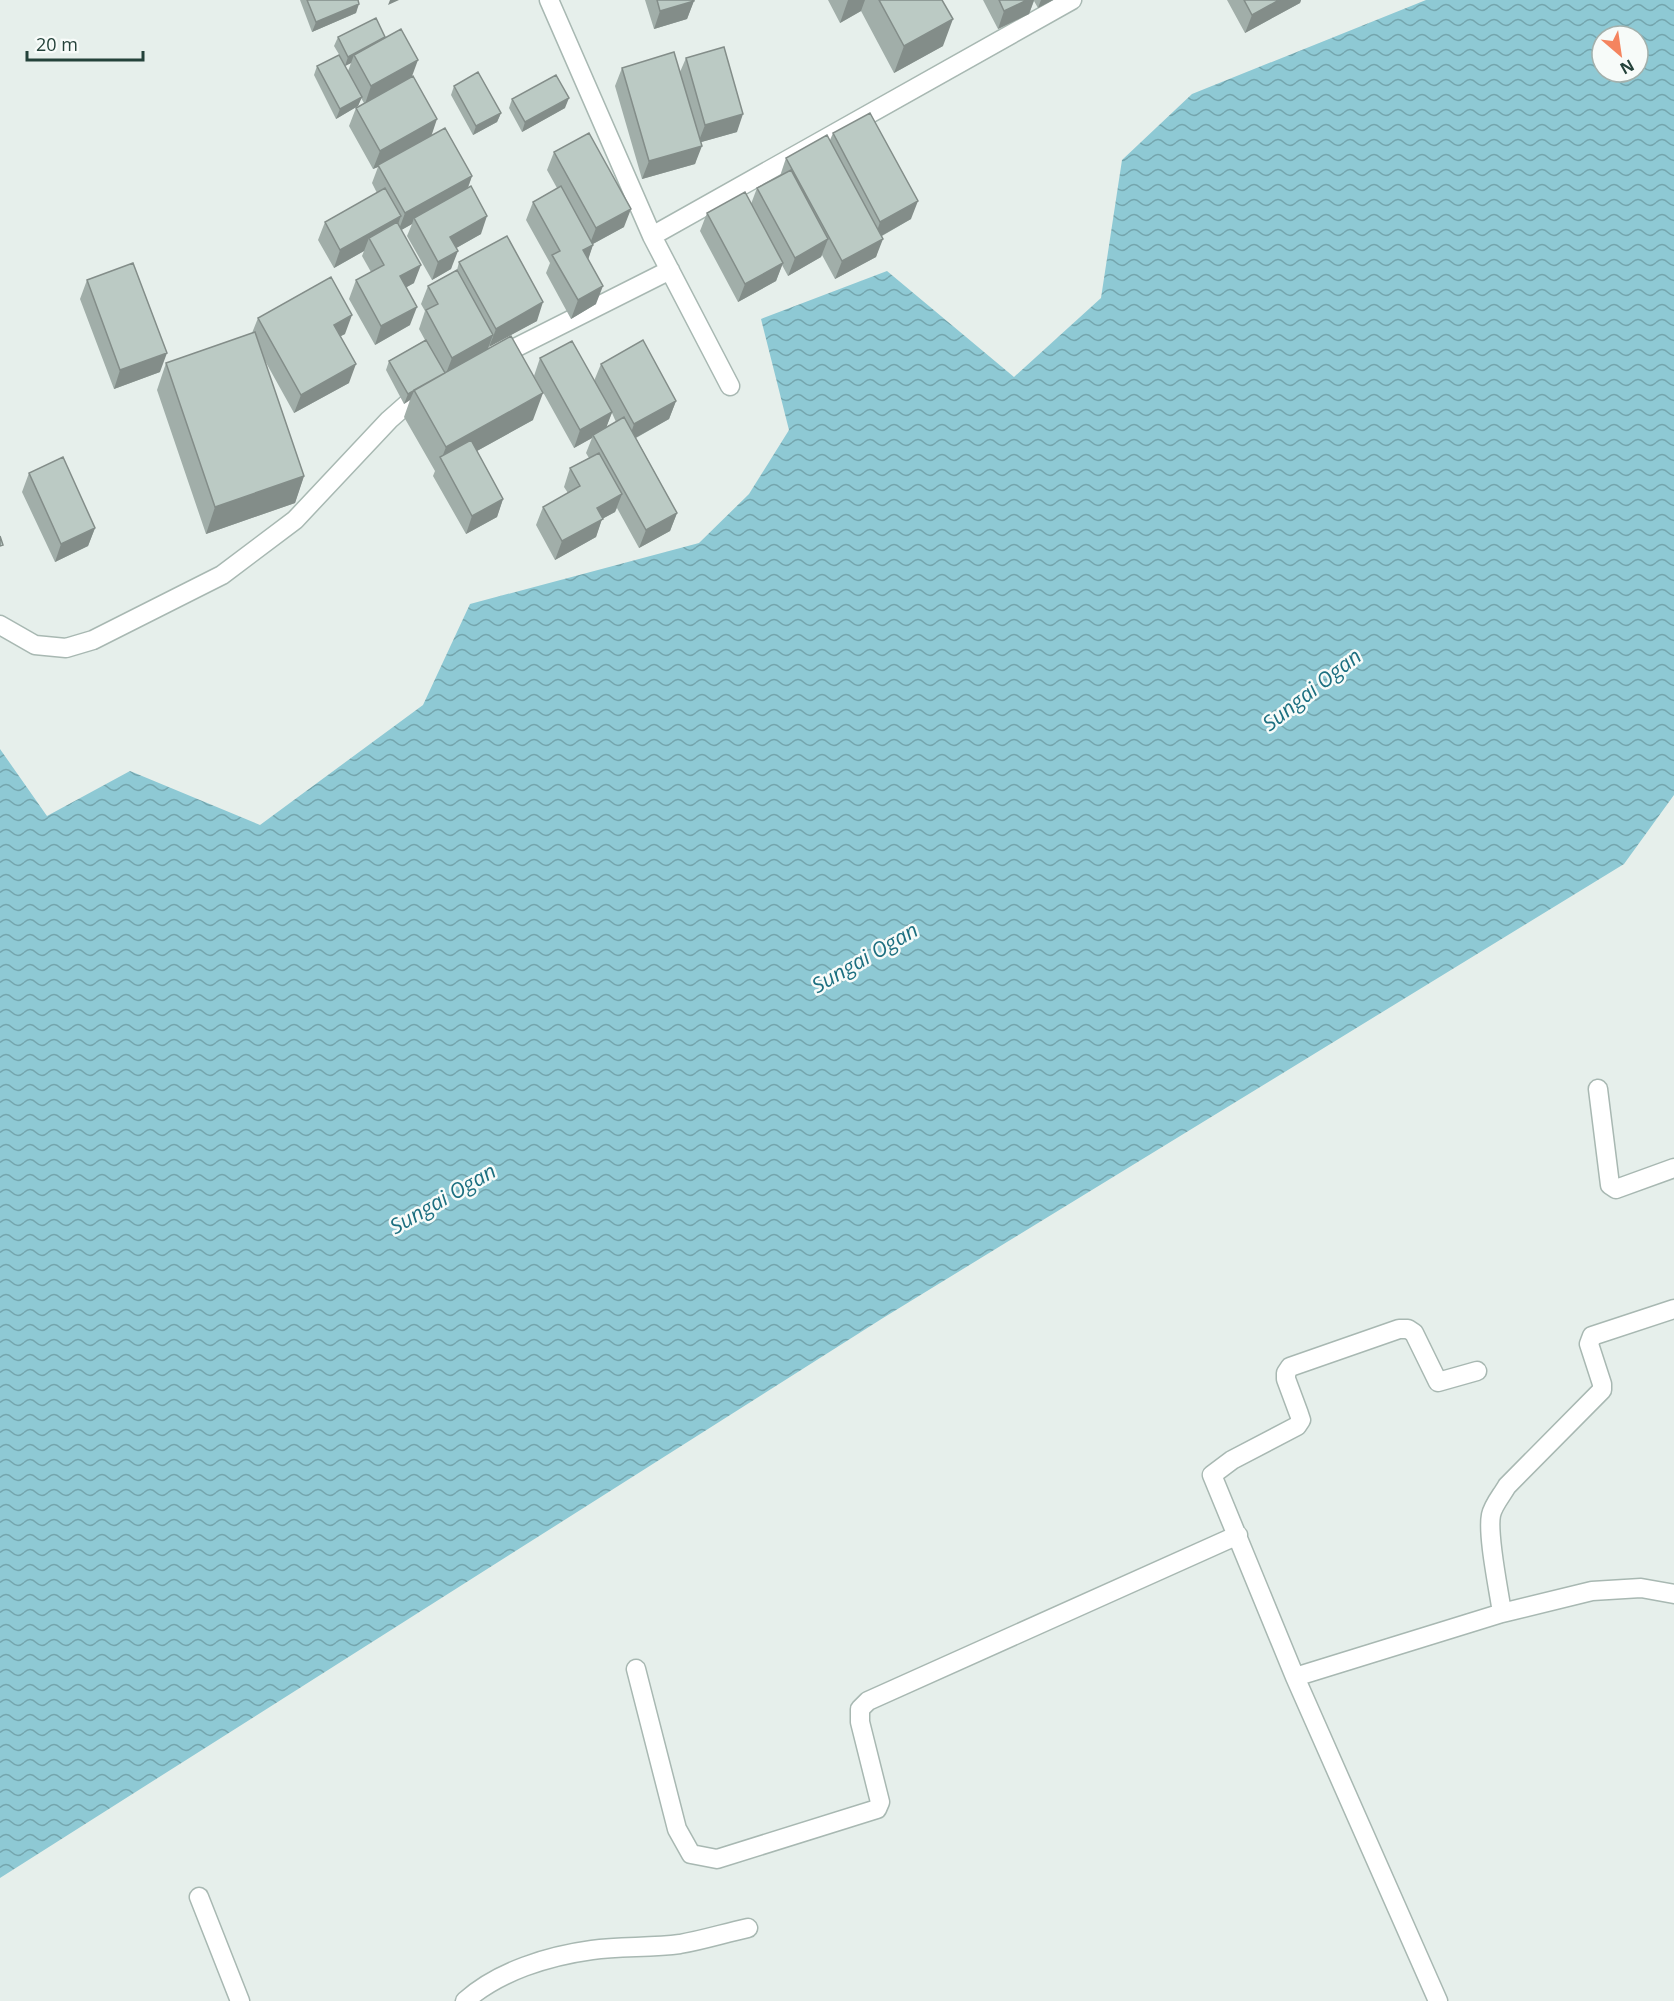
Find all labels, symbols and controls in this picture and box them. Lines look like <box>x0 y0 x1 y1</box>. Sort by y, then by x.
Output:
scale bar <box>27 24 142 62</box>
north arrow <box>1590 24 1650 84</box>
text: 20 m <box>36 32 78 56</box>
text: N <box>1616 54 1638 80</box>
water label: Sungai Ogan <box>1256 642 1367 737</box>
water label: Sungai Ogan <box>806 915 923 999</box>
water label: Sungai Ogan <box>384 1156 501 1240</box>

